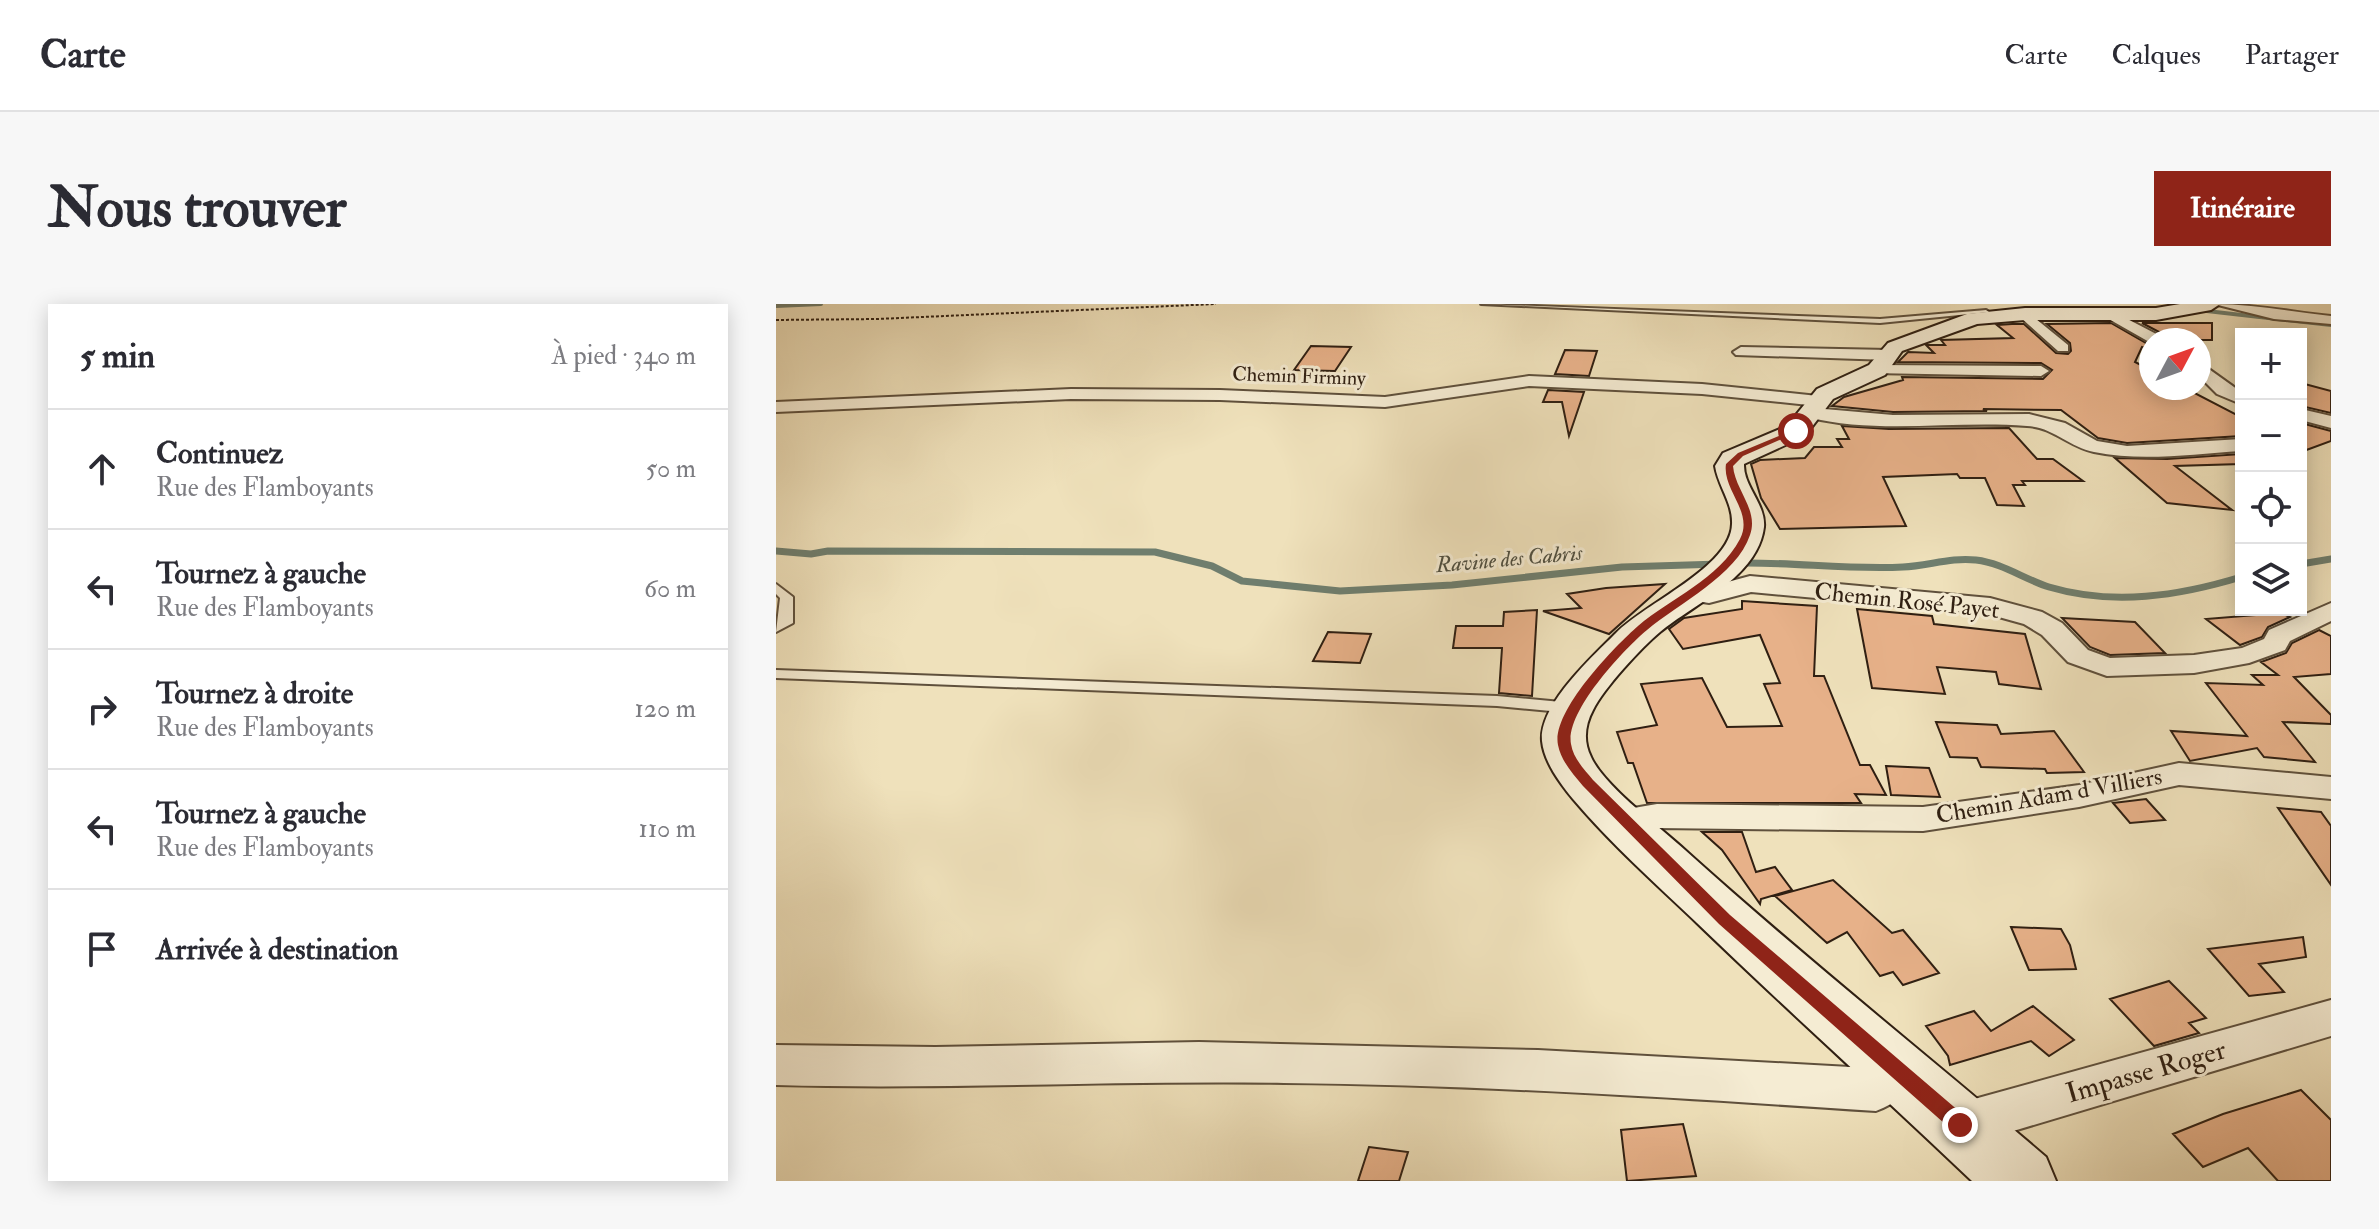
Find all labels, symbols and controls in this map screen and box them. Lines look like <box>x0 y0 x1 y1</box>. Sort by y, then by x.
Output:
text: Carte <box>40 31 126 79</box>
text: Carte <box>2004 38 2068 73</box>
text: Calques <box>2112 38 2201 73</box>
text: Partager <box>2245 38 2339 73</box>
button: Itinéraire <box>2154 171 2331 246</box>
text: Nous trouver <box>48 173 346 244</box>
north arrow <box>2139 328 2211 400</box>
map controls <box>2235 328 2307 616</box>
button: + <box>2235 328 2307 400</box>
text: 5 min <box>80 335 155 378</box>
text: À pied · 340 m <box>552 340 696 372</box>
street label: Chemin Firminy <box>1232 361 1367 391</box>
button: − <box>2235 400 2307 472</box>
route start <box>1778 413 1814 449</box>
text: Continuez <box>156 435 283 472</box>
icon: ahead <box>80 447 124 491</box>
text: 50 m <box>646 453 696 485</box>
text: Rue des Flamboyants <box>156 472 374 504</box>
button: locate <box>2235 472 2307 544</box>
water label: Ravine des Cabris <box>1434 539 1584 579</box>
button: layers <box>2235 544 2307 616</box>
text: Tournez à gauche <box>156 555 366 592</box>
icon: left <box>80 567 124 611</box>
text: 60 m <box>644 573 696 605</box>
street label: Chemin Rosé Payet <box>1813 576 2001 626</box>
text: Rue des Flamboyants <box>156 592 374 624</box>
text: Tournez à droite <box>156 675 353 712</box>
icon: right <box>80 687 124 731</box>
text: 120 m <box>635 693 696 725</box>
text: Rue des Flamboyants <box>156 712 374 744</box>
street label: Chemin Adam d Villiers <box>1933 761 2165 831</box>
text: Tournez à gauche <box>156 795 366 832</box>
icon: left <box>80 807 124 851</box>
text: 110 m <box>639 813 696 845</box>
text: Rue des Flamboyants <box>156 832 374 864</box>
icon: arrive <box>80 927 124 971</box>
text: Arrivée à destination <box>156 931 399 968</box>
street label: Impasse Roger <box>2062 1032 2230 1112</box>
route end <box>1942 1107 1978 1143</box>

